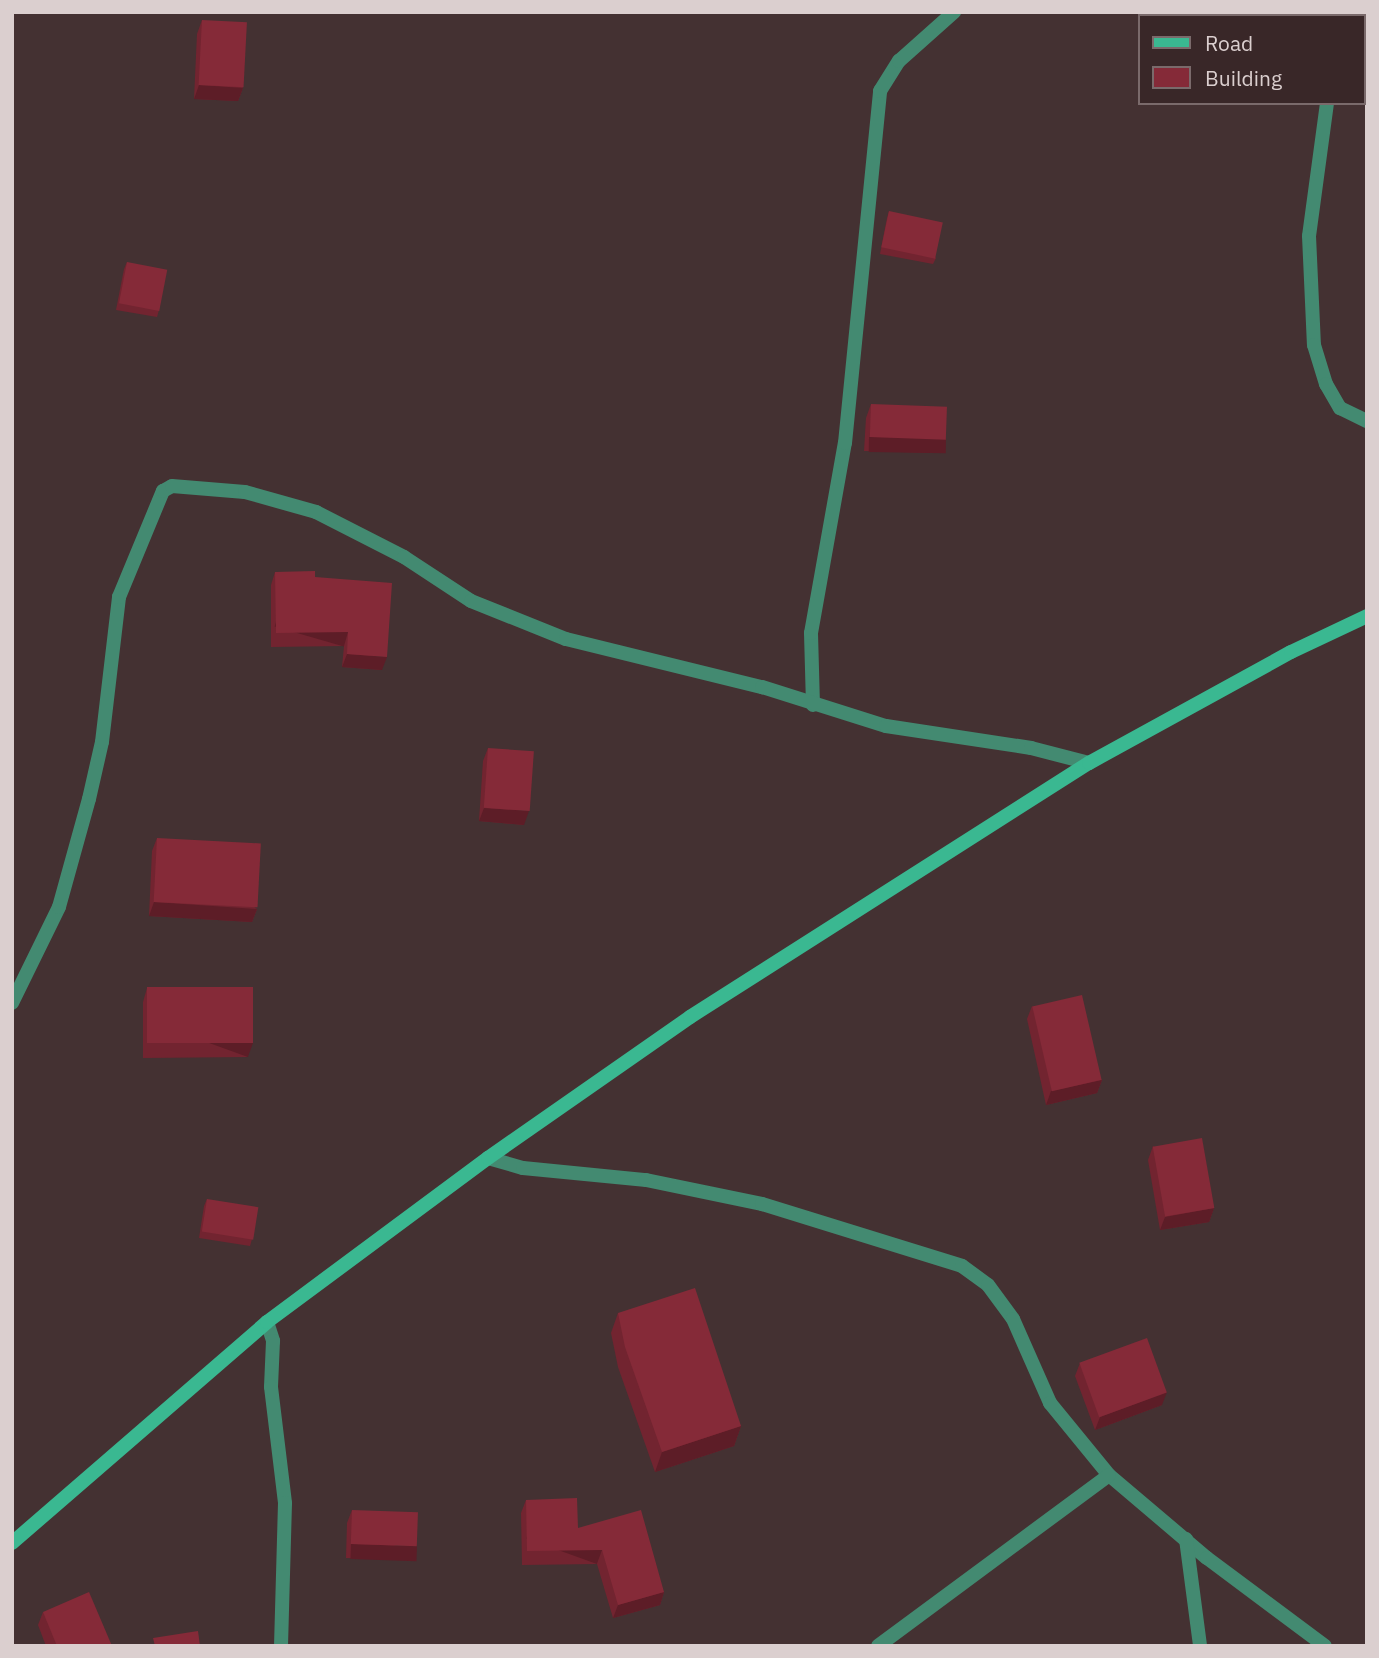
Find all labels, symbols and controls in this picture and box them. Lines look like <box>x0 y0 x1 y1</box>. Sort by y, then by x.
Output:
legend <box>1138 14 1365 105</box>
text: Road <box>1205 29 1253 57</box>
text: Building <box>1205 64 1282 92</box>

